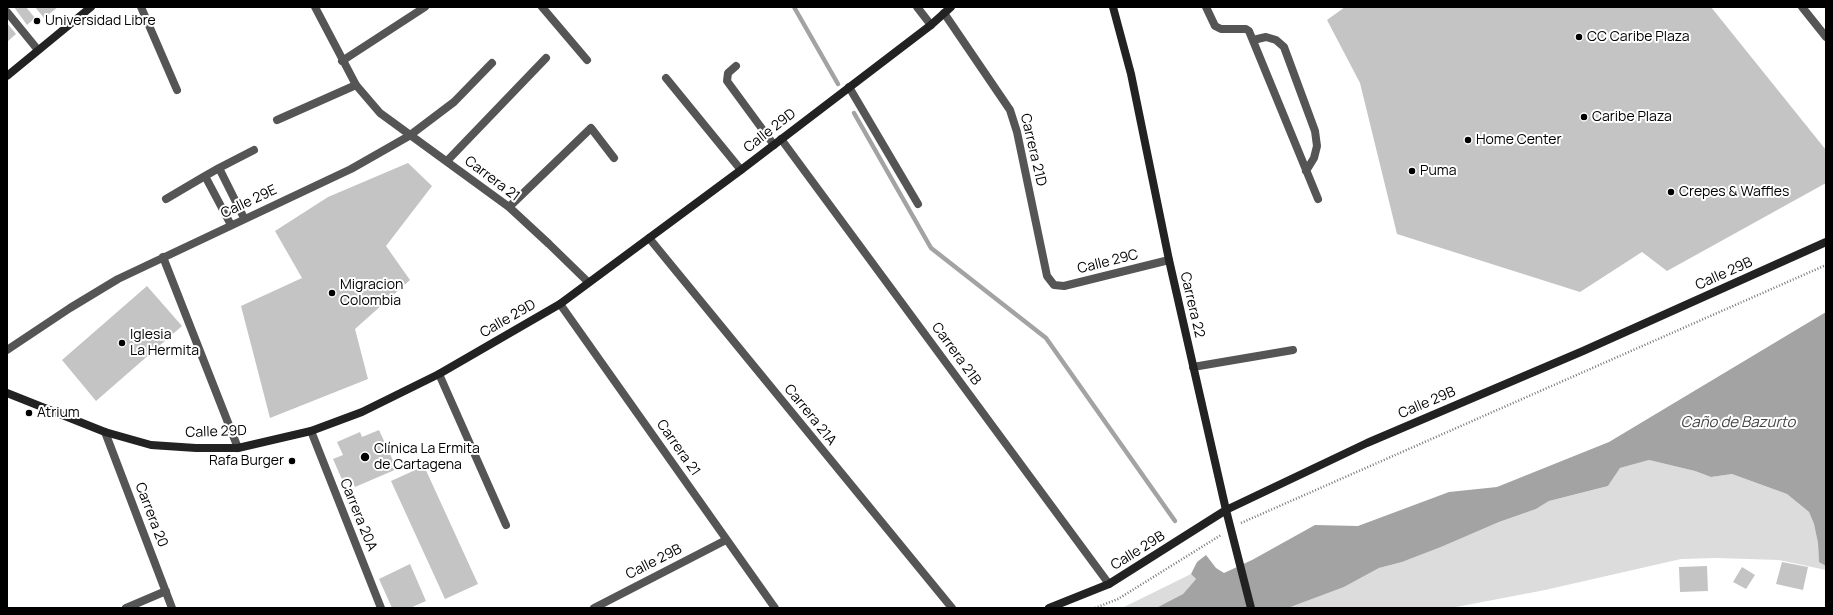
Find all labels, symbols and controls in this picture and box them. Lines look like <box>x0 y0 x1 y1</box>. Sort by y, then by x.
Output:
place label: Universidad Libre <box>45 13 156 29</box>
marker: Universidad Libre <box>32 16 42 26</box>
place label: CC Caribe Plaza <box>1587 29 1689 45</box>
marker: CC Caribe Plaza <box>1574 32 1584 42</box>
street label: Calle 29D <box>741 105 799 157</box>
place label: Caribe Plaza <box>1592 109 1672 125</box>
street label: Carrera 21D <box>1016 112 1050 188</box>
marker: Caribe Plaza <box>1579 112 1589 122</box>
place label: Home Center <box>1476 132 1562 148</box>
marker: Home Center <box>1463 135 1473 145</box>
street label: Carrera 21 <box>461 153 523 205</box>
place label: Puma <box>1420 163 1456 179</box>
marker: Puma <box>1407 166 1417 176</box>
street label: Calle 29E <box>218 182 280 222</box>
place label: Crepes & Waffles <box>1679 184 1789 200</box>
marker: Crepes & Waffles <box>1666 187 1676 197</box>
street label: Calle 29C <box>1076 246 1140 278</box>
street label: Calle 29B <box>1693 254 1755 294</box>
street label: Carrera 22 <box>1176 270 1208 340</box>
place label: Migracion Colombia <box>340 277 403 310</box>
marker: Migracion Colombia <box>327 288 337 298</box>
street label: Calle 29D <box>477 296 539 342</box>
street label: Carrera 21B <box>928 319 984 389</box>
place label: Iglesia La Hermita <box>130 327 199 360</box>
marker: Iglesia La Hermita <box>117 338 127 348</box>
street label: Carrera 21A <box>780 381 840 449</box>
street label: Calle 29B <box>1396 383 1458 423</box>
place label: Atrium <box>37 405 80 421</box>
marker: Atrium <box>24 408 34 418</box>
water label: Caño de Bazurto <box>1681 414 1795 432</box>
street label: Carrera 21 <box>653 417 703 479</box>
street label: Calle 29D <box>185 423 247 441</box>
place label: Clínica La Ermita de Cartagena <box>374 441 480 474</box>
marker: Clínica La Ermita de Cartagena <box>359 451 371 463</box>
place label: Rafa Burger <box>209 453 284 469</box>
marker: Rafa Burger <box>287 456 297 466</box>
street label: Carrera 20A <box>336 476 380 554</box>
street label: Carrera 20 <box>131 480 171 550</box>
street label: Calle 29B <box>1108 528 1168 574</box>
street label: Calle 29B <box>623 541 685 583</box>

